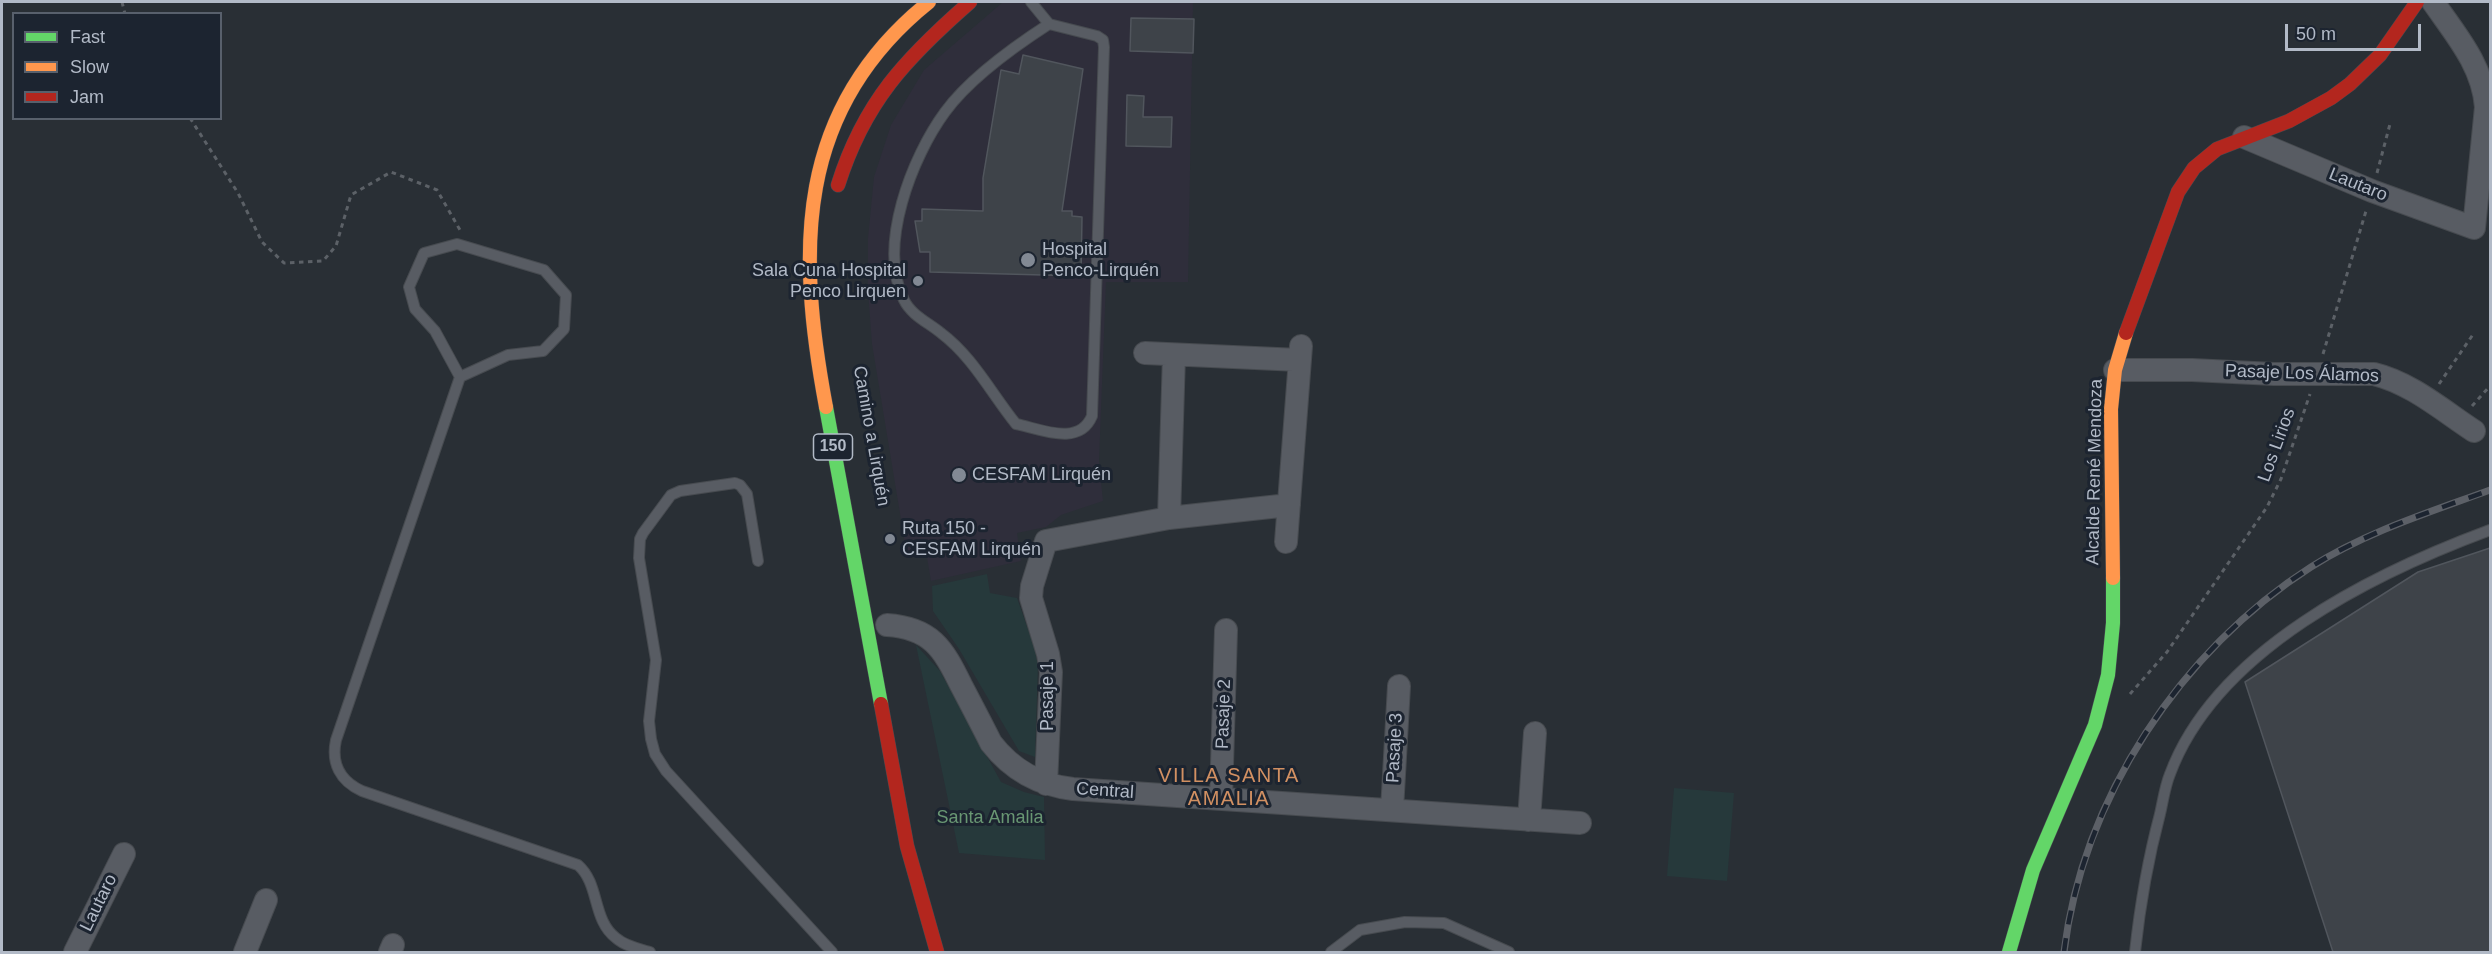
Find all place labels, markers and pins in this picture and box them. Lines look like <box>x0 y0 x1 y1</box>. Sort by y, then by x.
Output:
place label: Hospital Penco-Lirquén <box>1042 239 1159 282</box>
marker: Hospital Penco-Lirquén <box>1019 251 1037 269</box>
place label: Sala Cuna Hospital Penco Lirquen <box>752 260 906 302</box>
marker: Sala Cuna Hospital Penco Lirquen <box>911 274 925 288</box>
place label: CESFAM Lirquén <box>972 464 1111 486</box>
marker: CESFAM Lirquén <box>950 466 968 484</box>
place label: Ruta 150 - CESFAM Lirquén <box>902 518 1041 560</box>
marker: Ruta 150 - CESFAM Lirquén <box>883 532 897 546</box>

